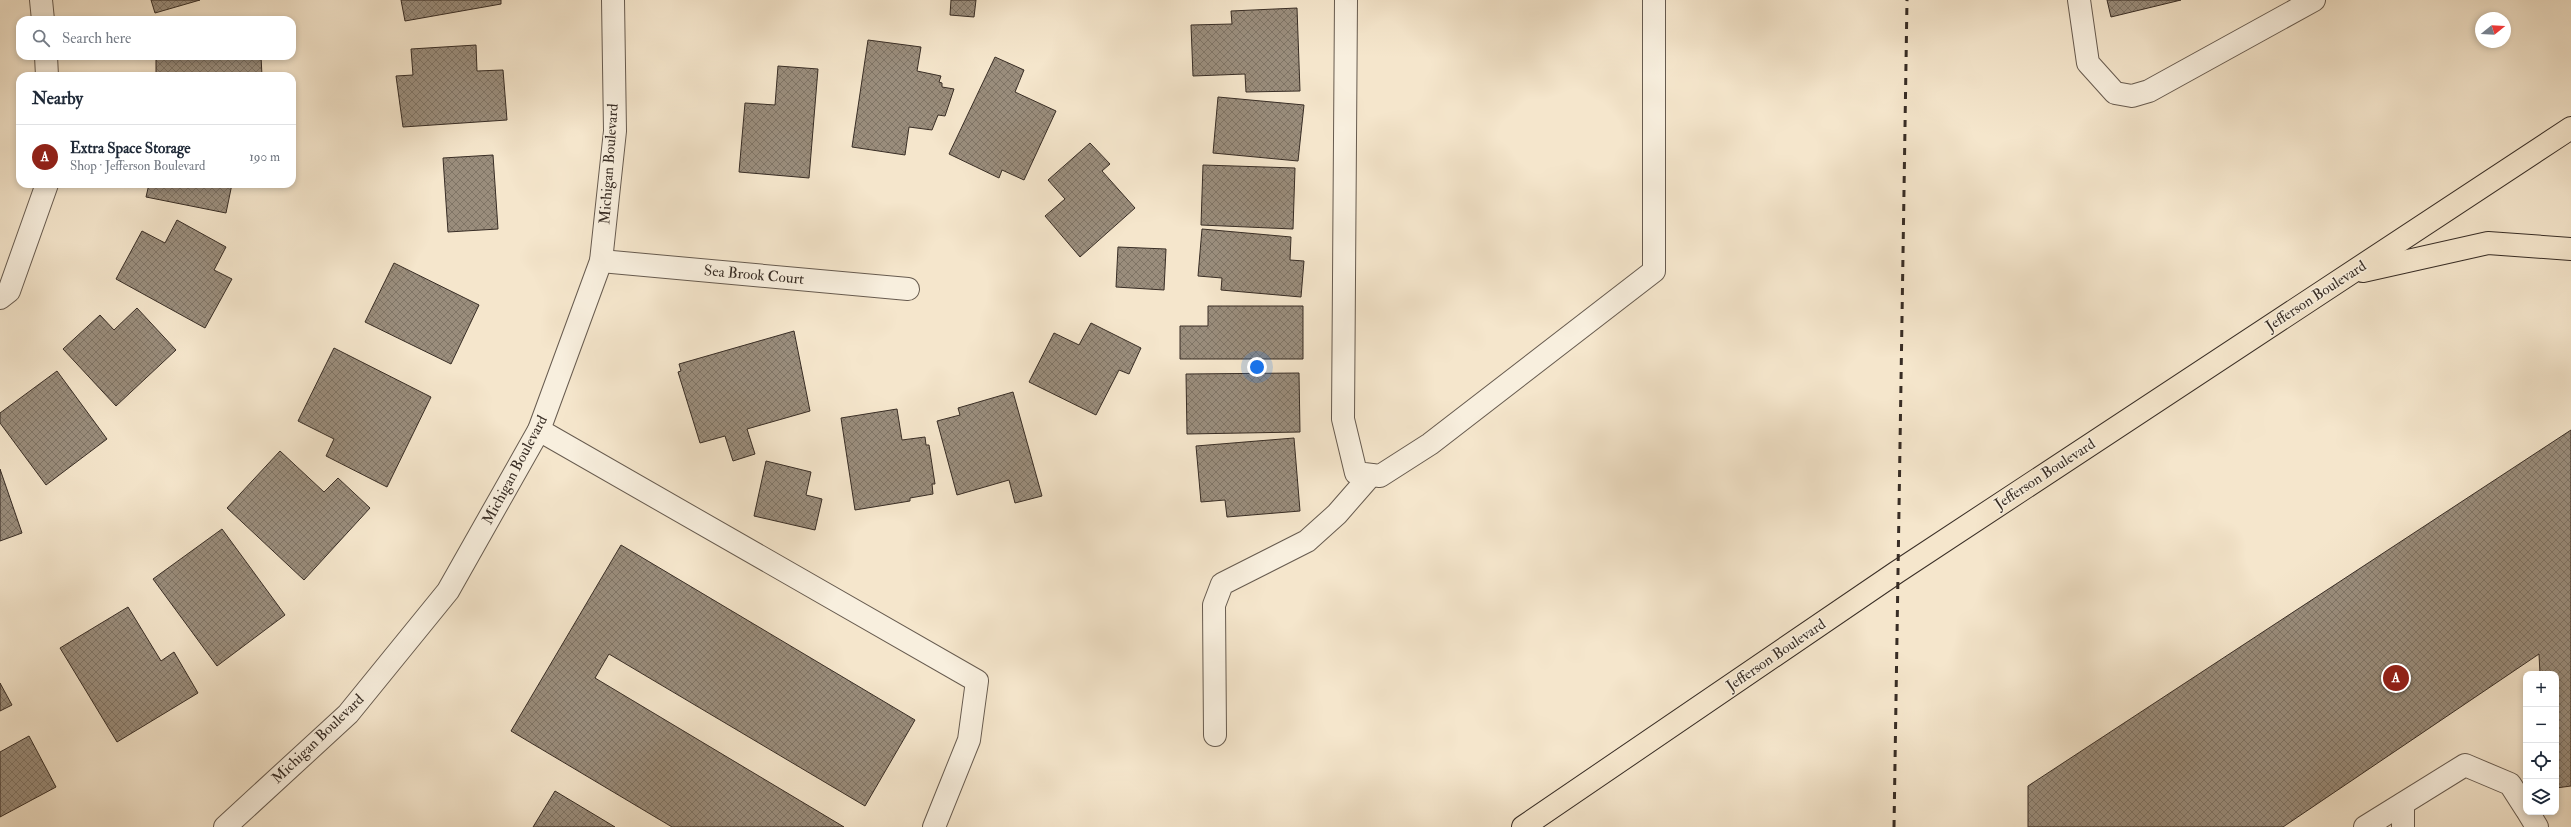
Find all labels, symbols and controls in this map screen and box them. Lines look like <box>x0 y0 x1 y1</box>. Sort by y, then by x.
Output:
north arrow <box>2475 12 2511 48</box>
search box <box>16 16 296 60</box>
icon: search <box>30 27 52 49</box>
text: Search here <box>62 29 131 48</box>
text: Nearby <box>32 88 83 109</box>
street label: Michigan Boulevard <box>595 102 623 225</box>
text: Extra Space Storage <box>70 139 191 158</box>
text: A <box>41 149 49 165</box>
text: 190 m <box>249 149 280 165</box>
text: Shop · Jefferson Boulevard <box>70 158 206 174</box>
street label: Jefferson Boulevard <box>2261 256 2371 337</box>
street label: Sea Brook Court <box>703 261 805 289</box>
your location <box>1247 357 1267 377</box>
street label: Michigan Boulevard <box>478 412 552 528</box>
street label: Jefferson Boulevard <box>1990 434 2100 515</box>
street label: Jefferson Boulevard <box>1722 614 1830 697</box>
pin: A <box>2383 663 2409 693</box>
map controls <box>2523 671 2559 815</box>
button: + <box>2523 671 2559 707</box>
street label: Michigan Boulevard <box>268 690 369 788</box>
button: − <box>2523 707 2559 743</box>
button: locate <box>2523 743 2559 779</box>
button: layers <box>2523 779 2559 815</box>

